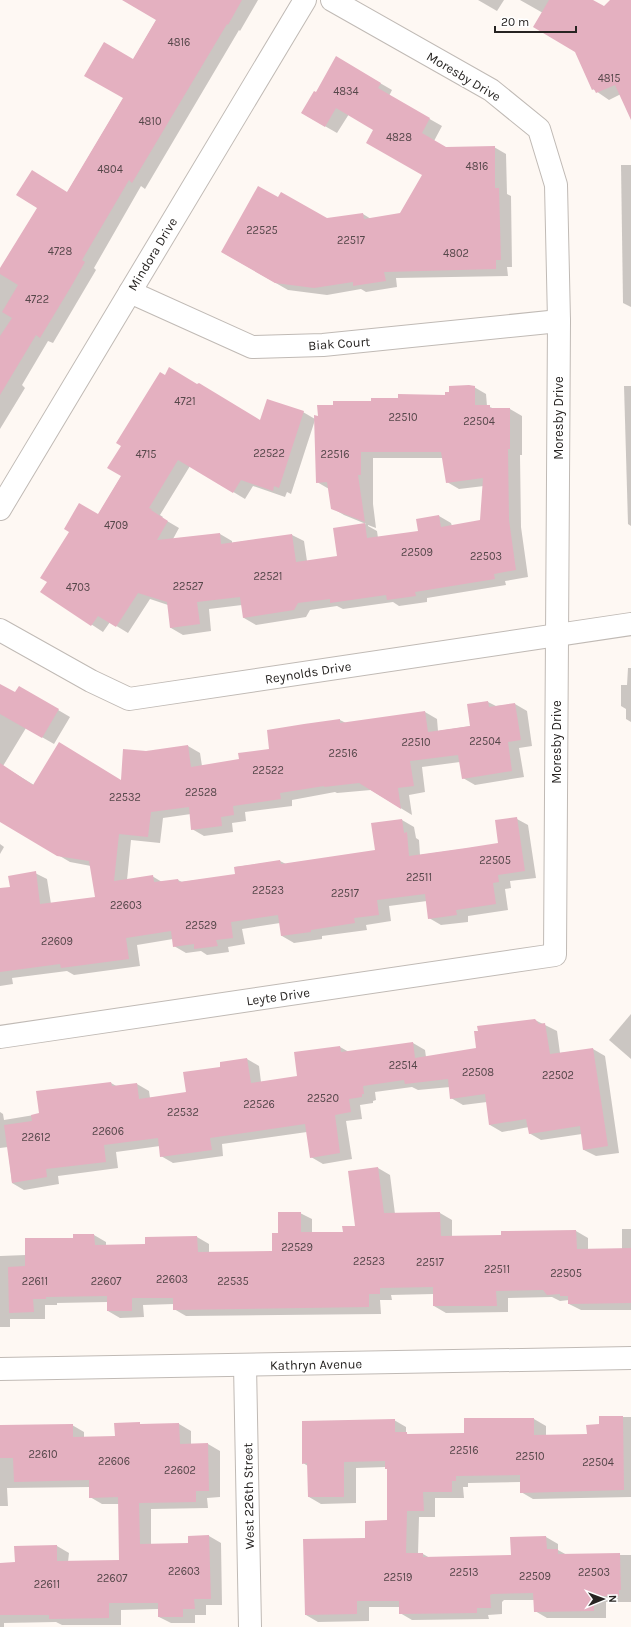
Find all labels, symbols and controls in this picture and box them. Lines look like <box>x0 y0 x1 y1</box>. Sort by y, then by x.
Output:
scale bar <box>495 8 576 34</box>
text: 20 m <box>501 15 529 29</box>
house number: 4816 <box>168 36 190 49</box>
street label: Moresby Drive <box>424 48 504 105</box>
house number: 4815 <box>598 72 620 85</box>
house number: 4834 <box>333 85 359 98</box>
house number: 4810 <box>138 115 162 128</box>
house number: 4828 <box>386 131 412 144</box>
house number: 4816 <box>466 160 488 173</box>
house number: 4804 <box>97 163 123 176</box>
street label: Mindora Drive <box>125 215 180 294</box>
house number: 22525 <box>246 224 278 237</box>
house number: 22517 <box>337 234 365 247</box>
house number: 4728 <box>48 245 72 258</box>
house number: 4802 <box>443 247 469 260</box>
house number: 4722 <box>25 293 49 306</box>
street label: Biak Court <box>308 334 371 353</box>
street label: Moresby Drive <box>551 376 566 460</box>
house number: 4721 <box>174 395 196 408</box>
house number: 22510 <box>388 411 418 424</box>
house number: 22504 <box>463 415 495 428</box>
house number: 22522 <box>253 447 285 460</box>
house number: 4715 <box>135 448 157 461</box>
house number: 22516 <box>321 448 349 461</box>
house number: 4709 <box>104 519 128 532</box>
house number: 22509 <box>401 546 433 559</box>
house number: 22503 <box>470 550 502 563</box>
house number: 22521 <box>254 570 282 583</box>
house number: 22527 <box>173 580 203 593</box>
house number: 4703 <box>66 581 90 594</box>
street label: Reynolds Drive <box>264 658 353 687</box>
street label: Moresby Drive <box>549 700 564 784</box>
house number: 22504 <box>469 735 501 748</box>
house number: 22510 <box>401 736 431 749</box>
house number: 22516 <box>329 747 357 760</box>
house number: 22522 <box>252 764 284 777</box>
house number: 22528 <box>185 786 217 799</box>
house number: 22532 <box>109 791 141 804</box>
house number: 22505 <box>479 854 511 867</box>
house number: 22511 <box>406 871 432 884</box>
house number: 22523 <box>252 884 284 897</box>
house number: 22517 <box>331 887 359 900</box>
house number: 22603 <box>110 899 142 912</box>
house number: 22529 <box>185 919 217 932</box>
house number: 22609 <box>41 935 73 948</box>
street label: Leyte Drive <box>245 985 311 1008</box>
house number: 22514 <box>389 1059 417 1072</box>
house number: 22508 <box>462 1066 494 1079</box>
house number: 22502 <box>542 1069 574 1082</box>
house number: 22520 <box>307 1092 339 1105</box>
house number: 22526 <box>243 1098 275 1111</box>
house number: 22532 <box>167 1106 199 1119</box>
house number: 22606 <box>92 1125 124 1138</box>
house number: 22612 <box>21 1131 51 1144</box>
house number: 22529 <box>281 1241 313 1254</box>
house number: 22523 <box>353 1255 385 1268</box>
house number: 22517 <box>416 1256 444 1269</box>
house number: 22511 <box>484 1263 510 1276</box>
house number: 22505 <box>550 1267 582 1280</box>
house number: 22603 <box>156 1273 188 1286</box>
house number: 22611 <box>22 1275 48 1288</box>
house number: 22607 <box>91 1275 121 1288</box>
house number: 22535 <box>217 1275 249 1288</box>
street label: Kathryn Avenue <box>270 1356 363 1373</box>
street label: West 226th Street <box>240 1442 257 1549</box>
house number: 22516 <box>450 1444 478 1457</box>
house number: 22610 <box>28 1448 58 1461</box>
house number: 22510 <box>515 1450 545 1463</box>
house number: 22606 <box>98 1455 130 1468</box>
house number: 22504 <box>582 1456 614 1469</box>
house number: 22602 <box>164 1464 196 1477</box>
house number: 22603 <box>168 1565 200 1578</box>
house number: 22513 <box>449 1566 479 1579</box>
house number: 22503 <box>578 1566 610 1579</box>
house number: 22509 <box>519 1570 551 1583</box>
house number: 22519 <box>384 1571 412 1584</box>
house number: 22607 <box>97 1572 127 1585</box>
house number: 22611 <box>34 1578 60 1591</box>
north arrow <box>583 1579 623 1619</box>
text: N <box>606 1595 619 1603</box>

